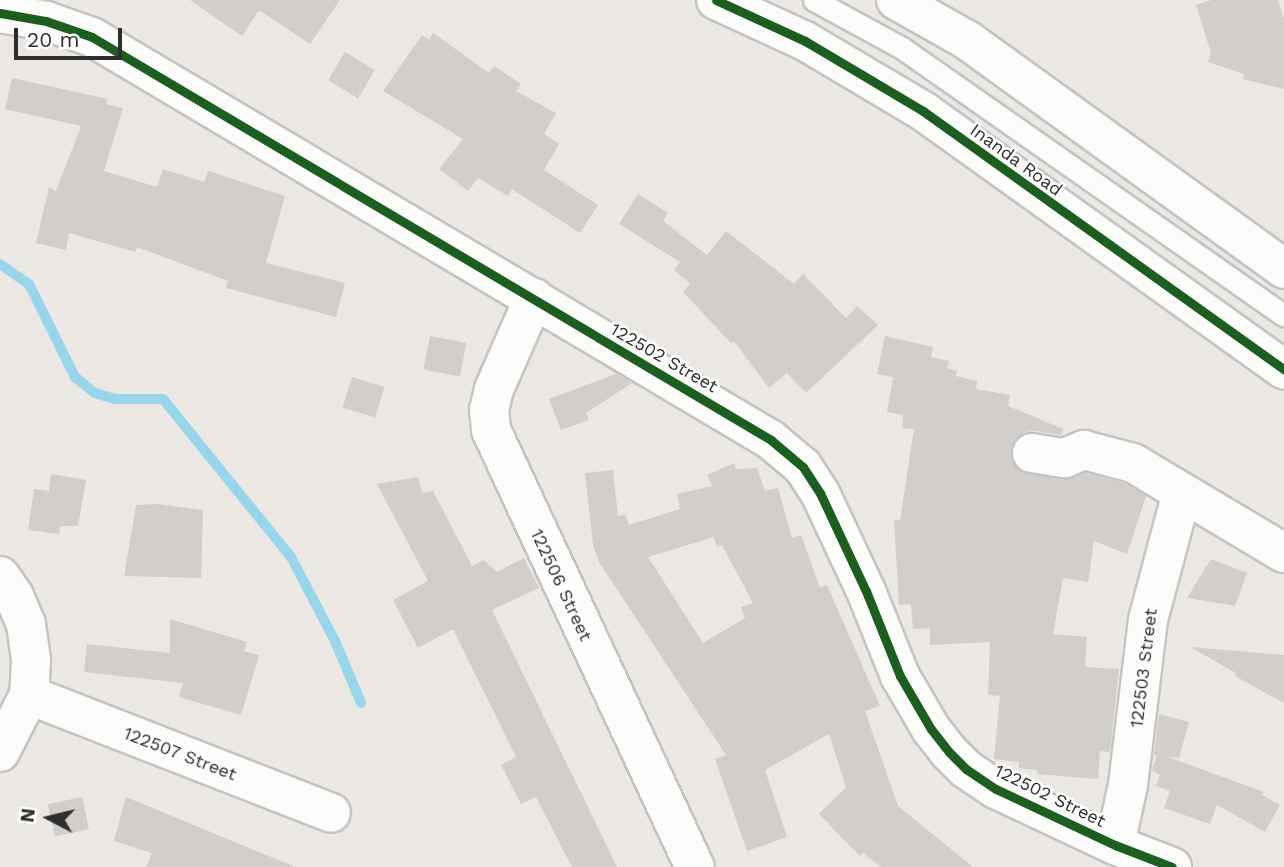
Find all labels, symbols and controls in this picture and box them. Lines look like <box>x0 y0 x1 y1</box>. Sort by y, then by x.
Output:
scale bar <box>18 14 126 58</box>
text: 20 m <box>27 27 79 52</box>
street label: Inanda Road <box>965 119 1067 201</box>
street label: 122502 Street <box>606 319 722 397</box>
street label: 122506 Street <box>526 526 596 644</box>
street label: 122503 Street <box>1126 607 1162 729</box>
street label: 122507 Street <box>120 722 240 786</box>
street label: 122502 Street <box>991 760 1109 832</box>
north arrow <box>14 783 84 853</box>
text: N <box>15 807 40 824</box>

